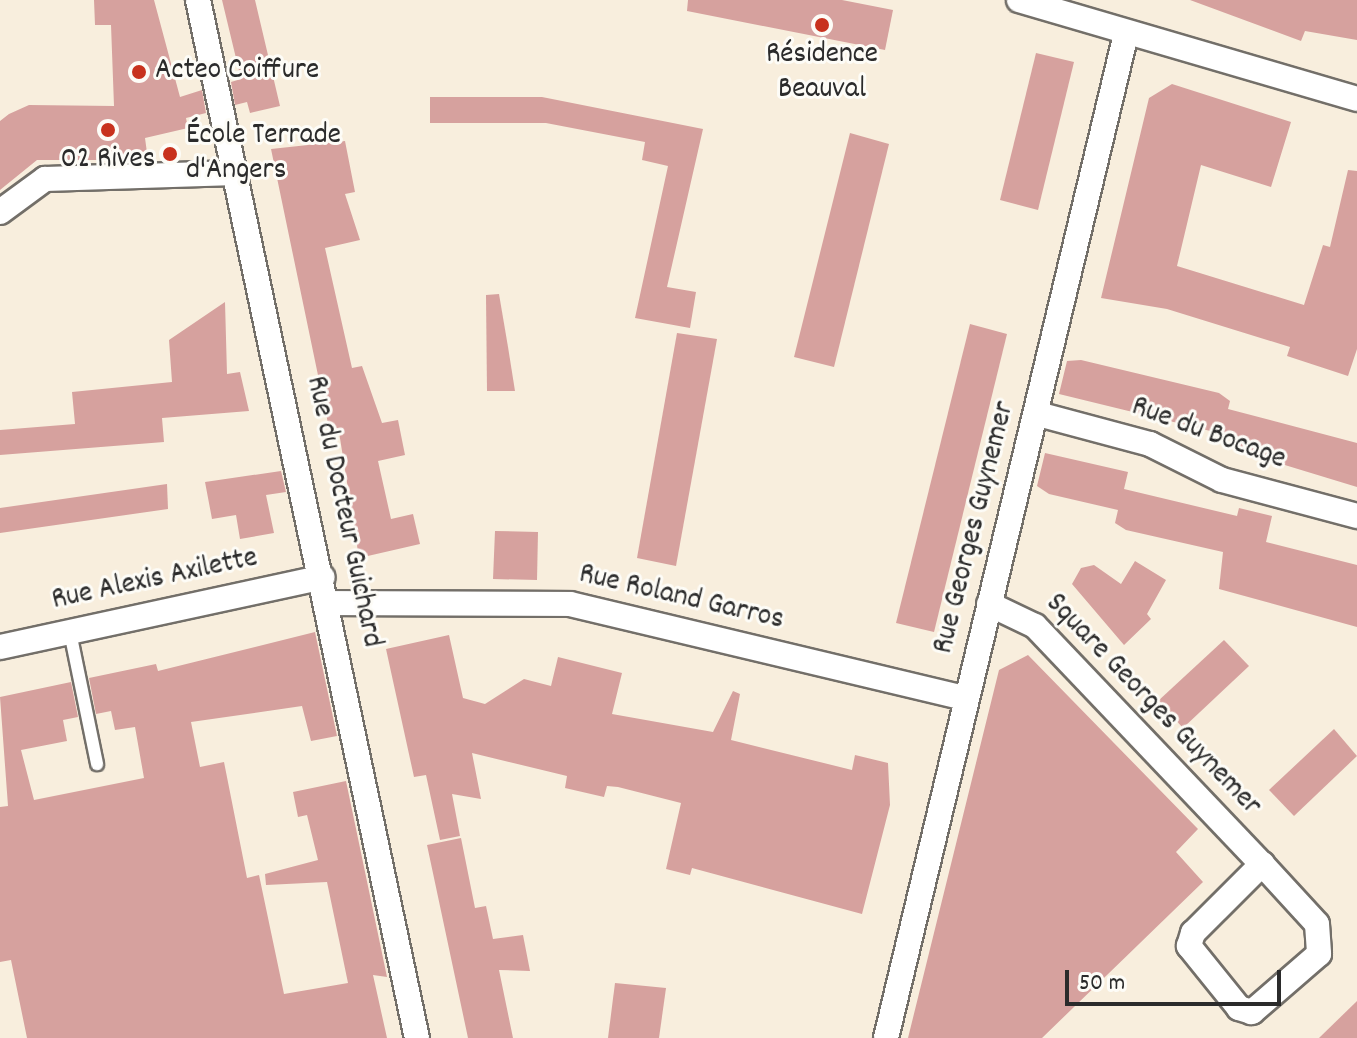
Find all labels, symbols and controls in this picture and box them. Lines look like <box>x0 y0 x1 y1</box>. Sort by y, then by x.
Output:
marker: Résidence Beauval <box>813 16 831 34</box>
place label: Résidence Beauval <box>766 38 878 108</box>
place label: Acteo Coiffure <box>155 54 319 90</box>
marker: Acteo Coiffure <box>130 63 148 81</box>
place label: École Terrade d'Angers <box>186 119 341 190</box>
marker: 02 Rives <box>99 121 117 139</box>
place label: 02 Rives <box>61 143 155 179</box>
marker: École Terrade d'Angers <box>161 145 179 163</box>
street label: Rue du Docteur Guichard <box>296 373 388 651</box>
street label: Rue du Bocage <box>1126 390 1290 480</box>
street label: Rue Georges Guynemer <box>927 398 1025 658</box>
street label: Rue Alexis Axilette <box>49 542 261 620</box>
street label: Rue Roland Garros <box>575 558 787 640</box>
street label: Square Georges Guynemer <box>1036 587 1268 825</box>
scale bar <box>1069 954 1285 1004</box>
text: 50 m <box>1079 967 1125 1001</box>

